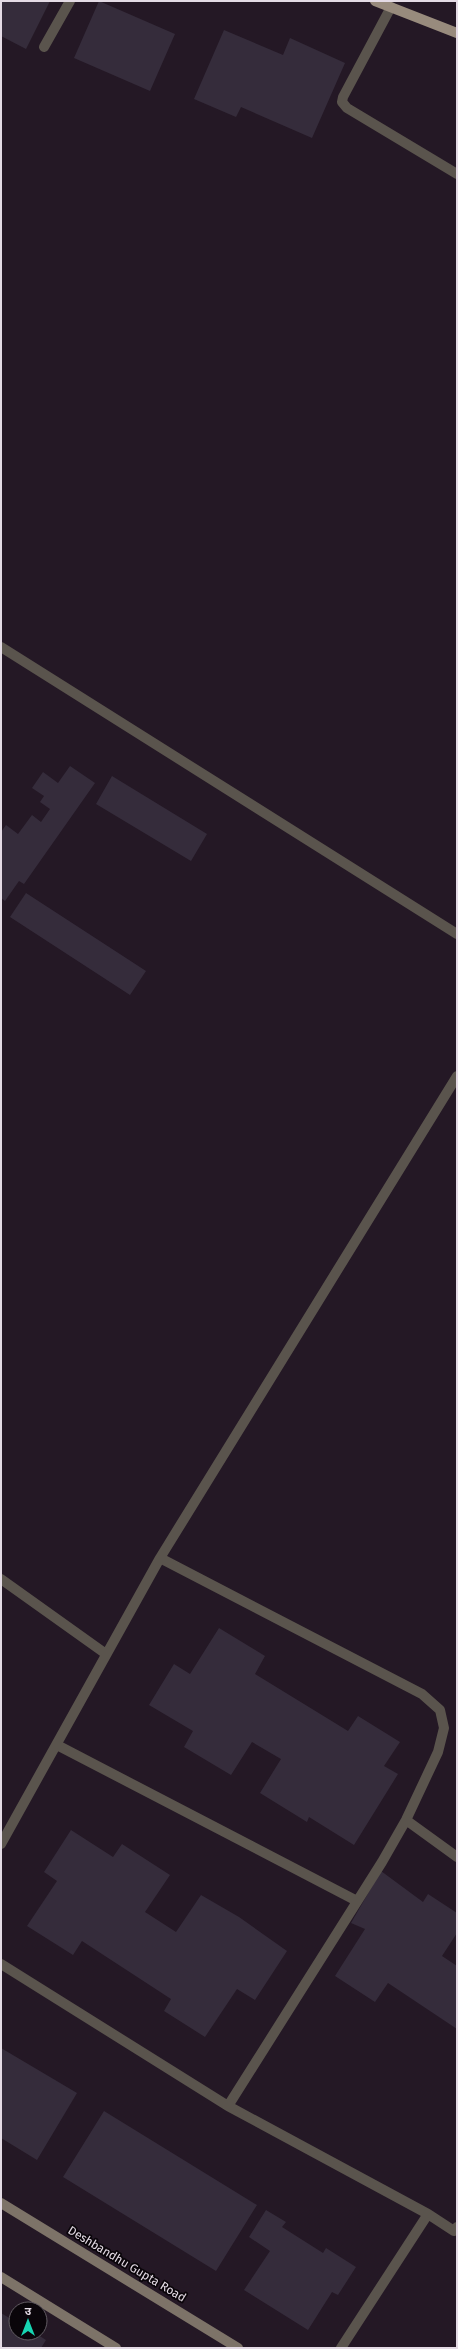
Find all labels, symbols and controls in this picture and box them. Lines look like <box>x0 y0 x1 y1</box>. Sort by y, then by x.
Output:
street label: Deshbandhu Gupta Road <box>65 2223 189 2305</box>
north arrow <box>8 2301 48 2341</box>
text: उ <box>25 2305 32 2318</box>

